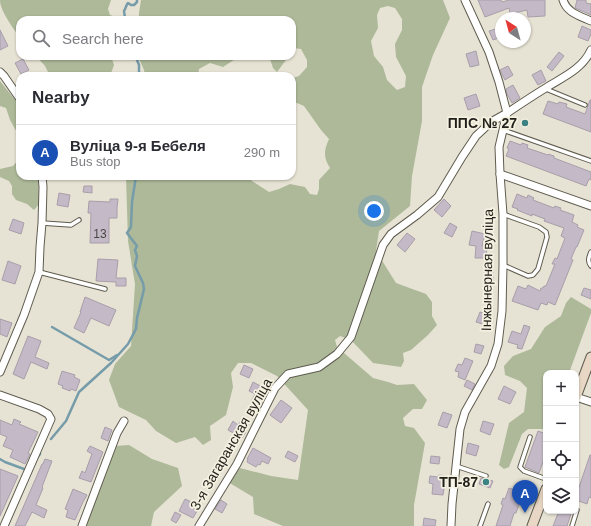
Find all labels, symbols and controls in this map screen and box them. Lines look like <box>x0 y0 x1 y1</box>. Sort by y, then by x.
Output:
north arrow <box>495 12 531 48</box>
search box <box>16 16 296 60</box>
icon: search <box>30 27 52 49</box>
text: Search here <box>62 30 144 47</box>
text: Nearby <box>32 88 90 107</box>
place label: ППС № 27 <box>448 115 517 131</box>
marker: ППС № 27 <box>520 118 530 128</box>
text: Вуліца 9-я Бебеля <box>70 137 206 154</box>
text: A <box>40 145 50 160</box>
text: 290 m <box>244 145 280 160</box>
text: Bus stop <box>70 154 121 169</box>
your location <box>364 201 384 221</box>
street label: Інжынерная вуліца <box>478 209 496 331</box>
house number: 13 <box>93 227 107 241</box>
map controls <box>543 370 579 514</box>
button: + <box>543 370 579 406</box>
street label: 3-я Загаранская вуліца <box>187 375 275 513</box>
button: − <box>543 406 579 442</box>
button: locate <box>543 442 579 478</box>
place label: ТП-87 <box>439 474 478 490</box>
marker: ТП-87 <box>481 477 491 487</box>
button: layers <box>543 478 579 514</box>
pin: A <box>512 480 538 513</box>

